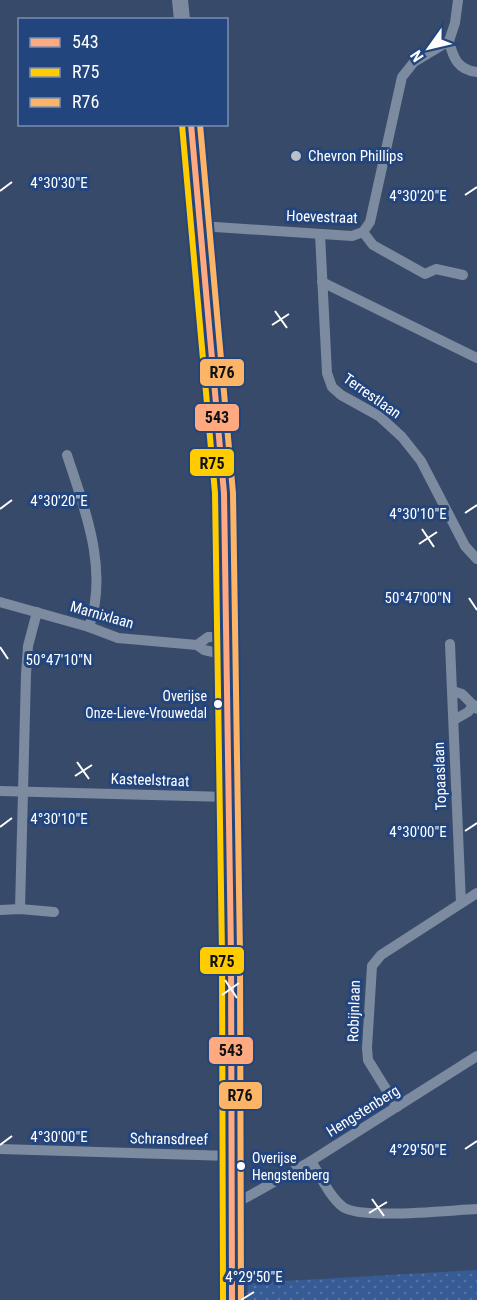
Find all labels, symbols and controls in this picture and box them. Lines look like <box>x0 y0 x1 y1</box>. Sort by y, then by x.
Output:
legend <box>18 18 228 126</box>
north arrow <box>399 18 459 78</box>
text: 543 <box>72 31 99 52</box>
text: N <box>406 47 428 65</box>
text: R75 <box>72 61 99 82</box>
text: R76 <box>72 91 99 112</box>
place label: Chevron Phillips <box>308 147 403 165</box>
marker: Chevron Phillips <box>289 149 303 163</box>
text: 4°30'30"E <box>30 174 88 192</box>
text: 4°30'20"E <box>389 187 447 205</box>
street label: Hoevestraat <box>286 207 358 227</box>
line badge: R76 <box>199 358 245 387</box>
text: R76 <box>209 363 235 382</box>
street label: Terrestlaan <box>340 370 404 422</box>
line badge: 543 <box>194 403 240 432</box>
text: 543 <box>205 408 229 427</box>
line badge: R75 <box>189 448 235 477</box>
text: R75 <box>199 454 225 473</box>
text: 4°30'20"E <box>30 492 88 510</box>
text: 4°30'10"E <box>389 505 447 523</box>
text: 50°47'00"N <box>385 589 451 607</box>
street label: Marnixlaan <box>68 597 136 633</box>
text: 50°47'10"N <box>26 651 92 669</box>
place label: Overijse Onze-Lieve-Vrouwedal <box>85 688 207 721</box>
marker: Overijse Onze-Lieve-Vrouwedal <box>212 698 224 710</box>
street label: Topaaslaan <box>430 742 450 810</box>
street label: Kasteelstraat <box>110 770 190 790</box>
text: 4°30'10"E <box>30 810 88 828</box>
text: 4°30'00"E <box>389 823 447 841</box>
line badge: R75 <box>199 946 245 975</box>
text: R75 <box>209 952 235 971</box>
street label: Robijnlaan <box>344 980 364 1042</box>
line badge: 543 <box>208 1036 254 1065</box>
text: 543 <box>219 1041 243 1060</box>
line badge: R76 <box>218 1081 263 1110</box>
street label: Hengstenberg <box>323 1081 403 1141</box>
text: R76 <box>227 1086 253 1105</box>
text: 4°30'00"E <box>30 1128 88 1146</box>
street label: Schransdreef <box>130 1129 209 1149</box>
text: 4°29'50"E <box>389 1141 447 1159</box>
place label: Overijse Hengstenberg <box>252 1150 329 1183</box>
marker: Overijse Hengstenberg <box>235 1160 247 1172</box>
text: 4°29'50"E <box>225 1268 283 1286</box>

